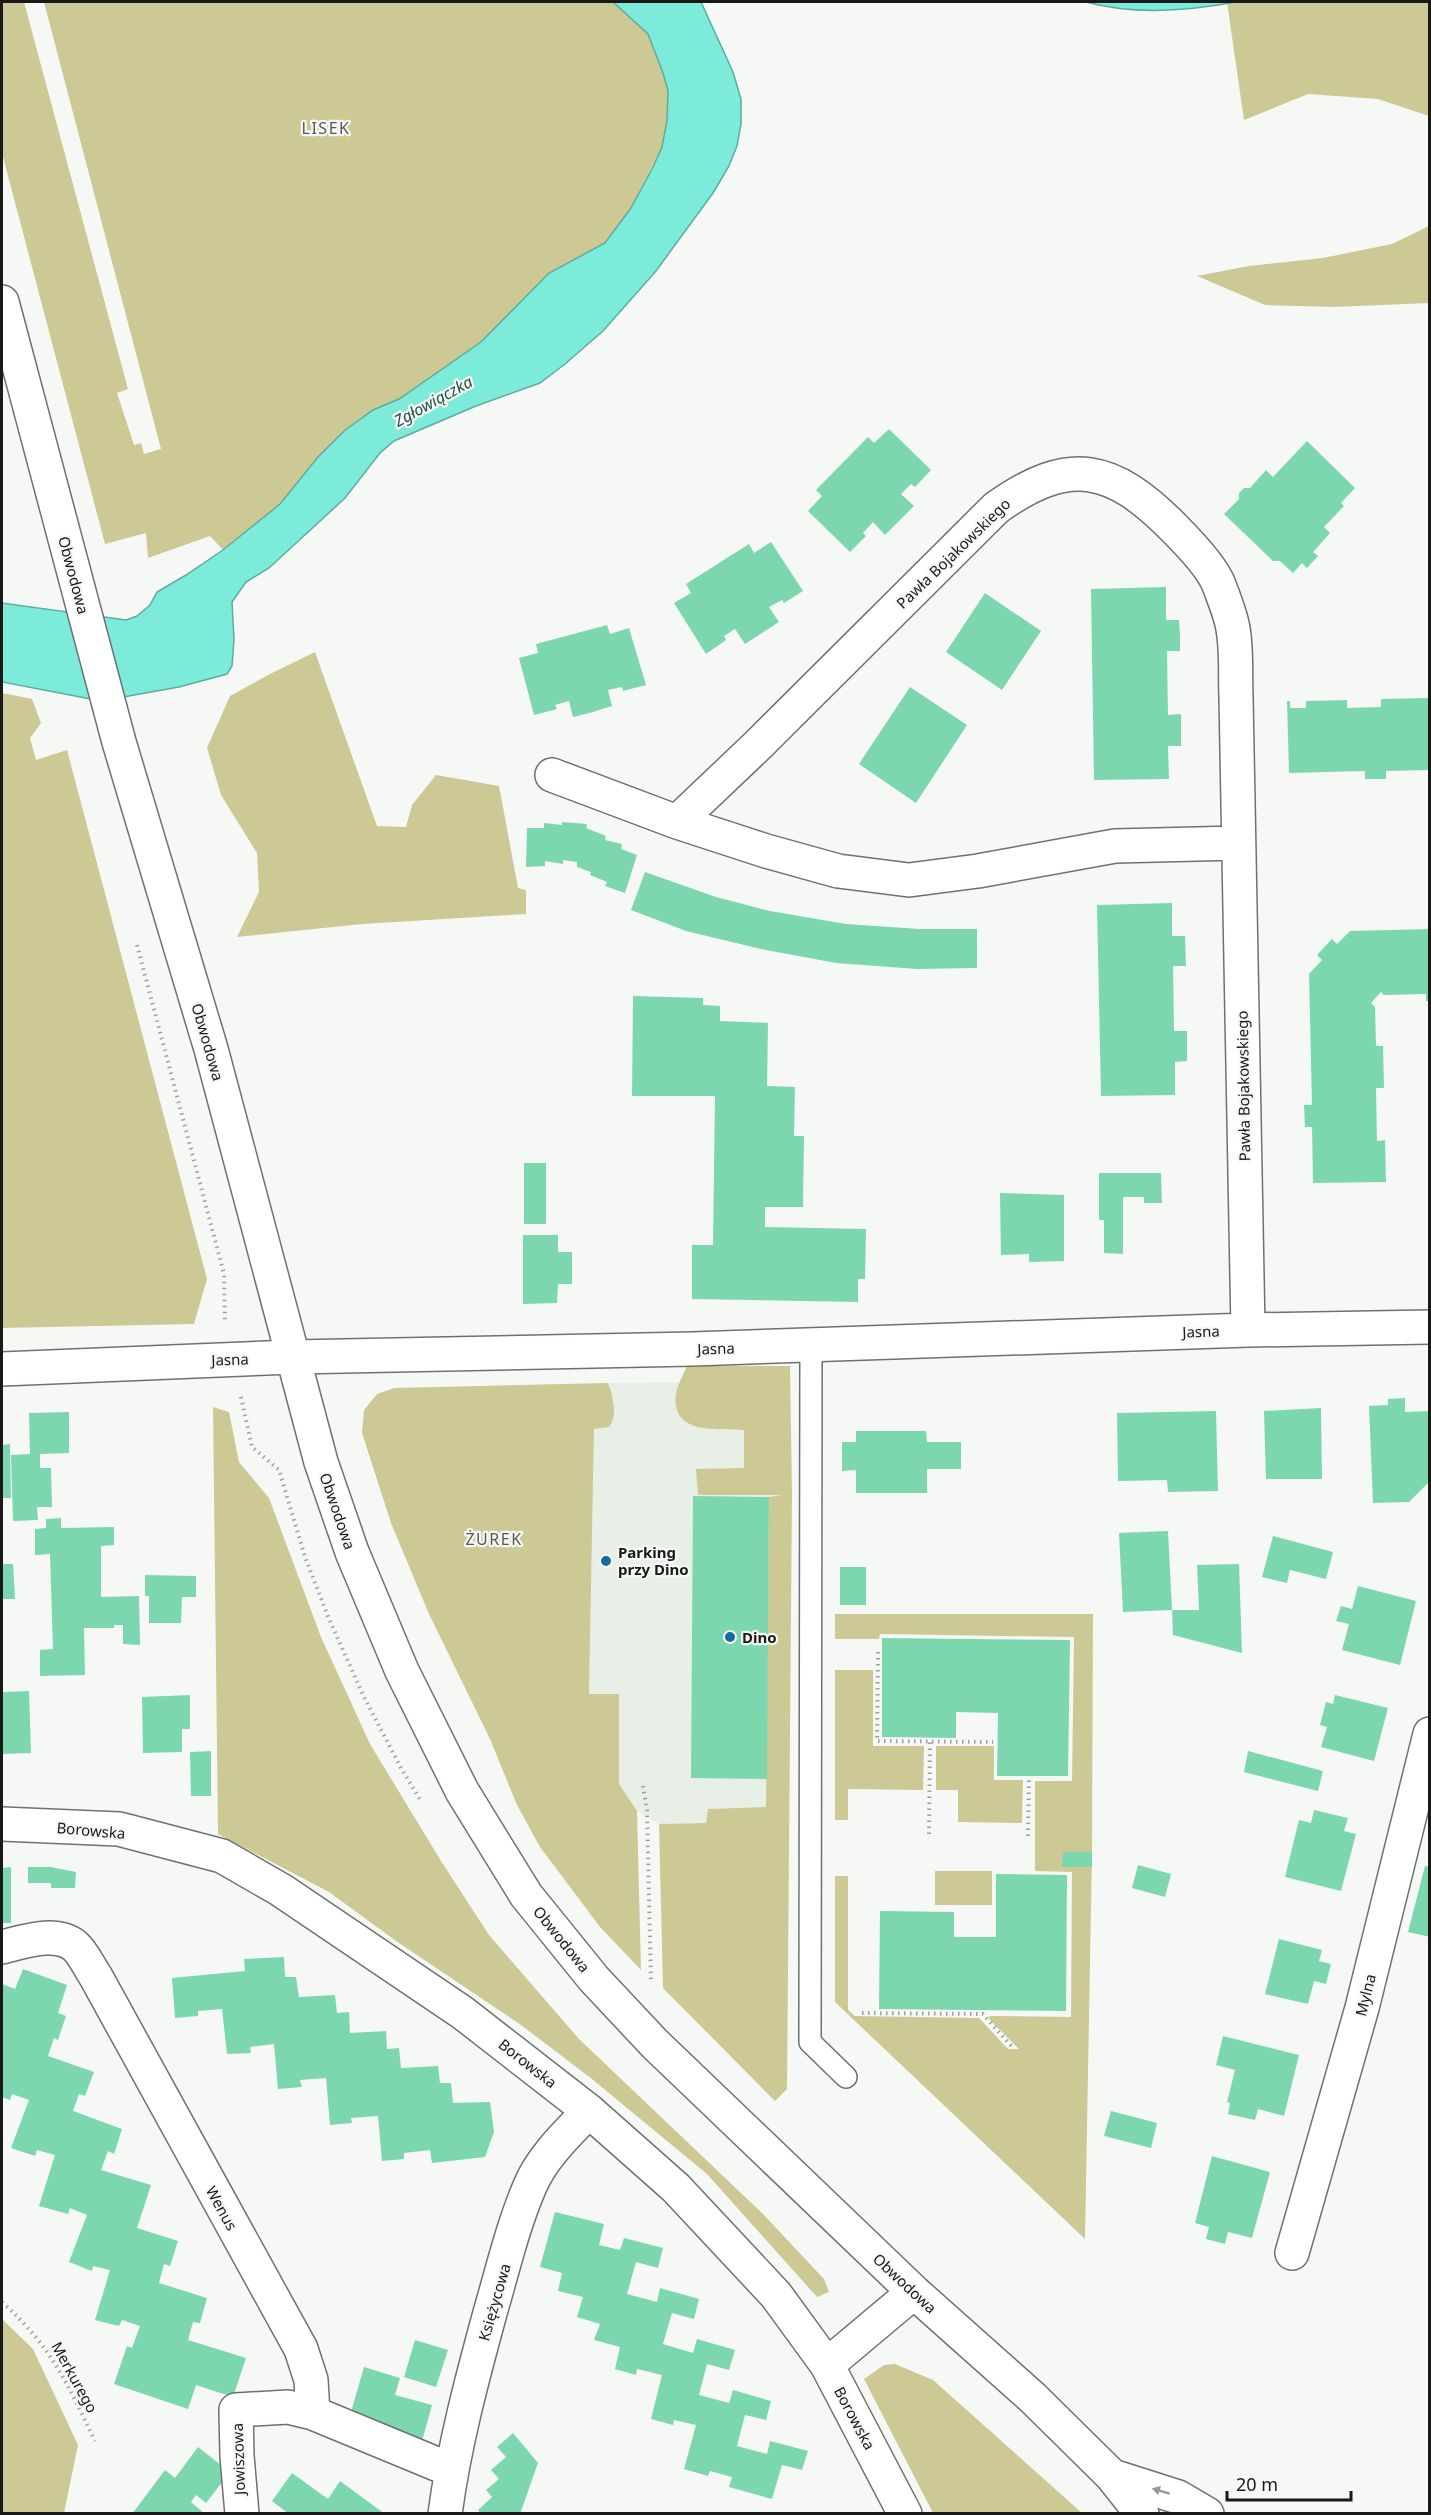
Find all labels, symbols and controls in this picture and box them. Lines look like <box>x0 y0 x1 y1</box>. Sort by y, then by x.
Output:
district label: LISEK <box>302 117 350 139</box>
water label: Zgłowiączka <box>389 370 476 432</box>
street label: Pawła Bojakowskiego <box>892 493 1014 613</box>
street label: Obwodowa <box>54 534 94 616</box>
street label: Obwodowa <box>187 1001 229 1083</box>
street label: Pawła Bojakowskiego <box>1232 1010 1254 1162</box>
street label: Jasna <box>1180 1320 1220 1342</box>
street label: Jasna <box>695 1337 735 1359</box>
street label: Jasna <box>209 1348 249 1370</box>
street label: Obwodowa <box>316 1470 360 1552</box>
district label: ŻUREK <box>465 1528 523 1550</box>
place label: Parking przy Dino <box>618 1542 689 1579</box>
marker: Parking przy Dino <box>599 1554 613 1568</box>
place label: Dino <box>742 1627 777 1647</box>
marker: Dino <box>723 1630 737 1644</box>
street label: Borowska <box>56 1817 126 1843</box>
street label: Obwodowa <box>529 1902 595 1976</box>
street label: Mylna <box>1350 1972 1380 2018</box>
street label: Borowska <box>495 2034 561 2092</box>
street label: Wenus <box>202 2182 242 2234</box>
street label: Obwodowa <box>869 2249 941 2317</box>
street label: Księżycowa <box>473 2261 515 2343</box>
street label: Merkurego <box>47 2338 103 2416</box>
street label: Borowska <box>830 2383 880 2453</box>
street label: Jowiszowa <box>227 2423 249 2497</box>
scale bar <box>1227 2464 1352 2502</box>
text: 20 m <box>1236 2472 1278 2496</box>
one-way arrow <box>1152 2486 1170 2495</box>

